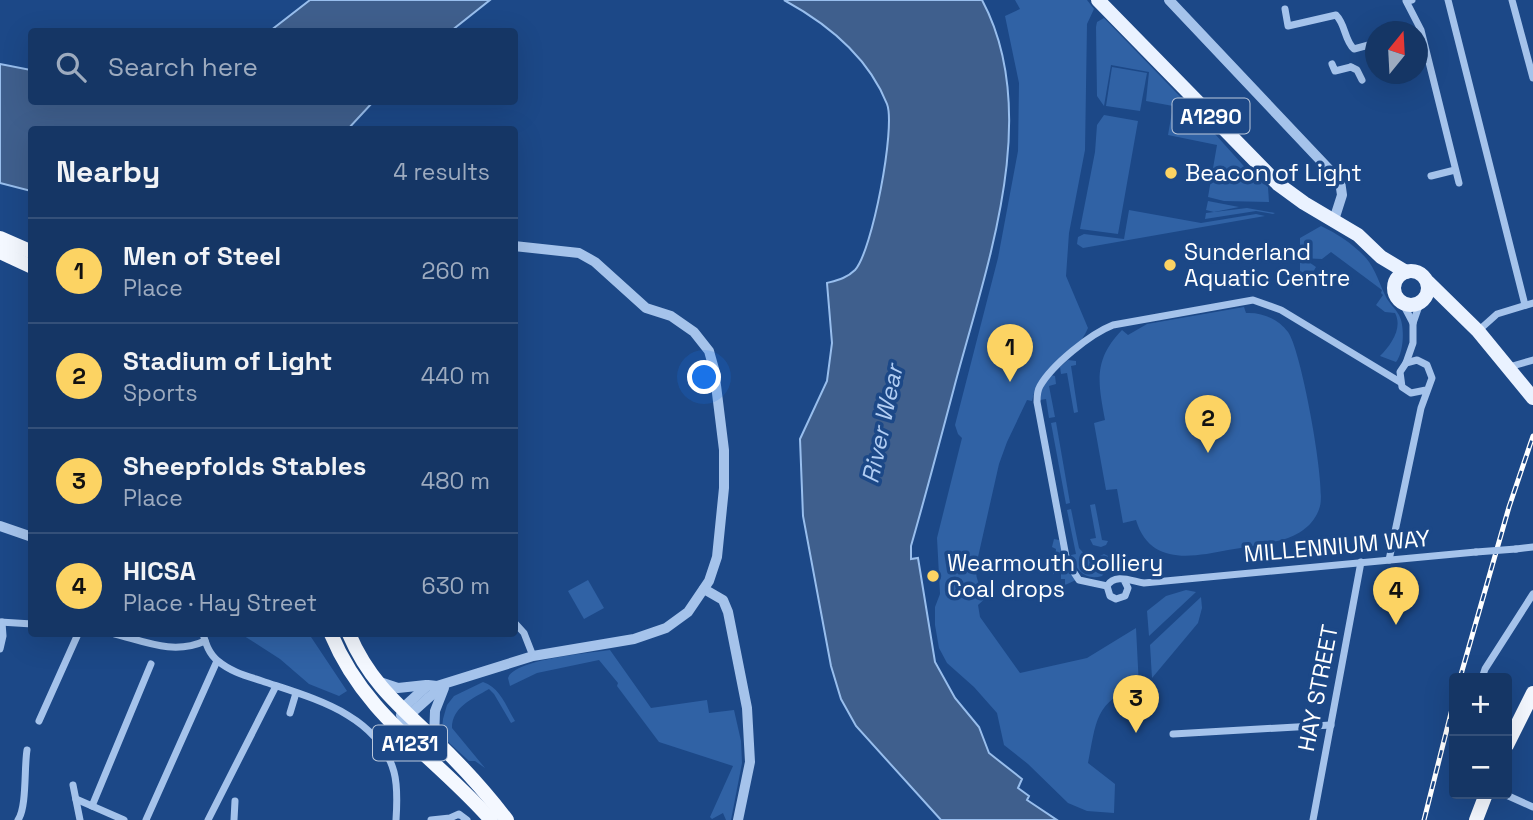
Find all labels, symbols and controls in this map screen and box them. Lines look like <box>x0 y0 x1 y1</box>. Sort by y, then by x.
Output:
north arrow <box>1365 21 1428 84</box>
search box <box>28 28 518 105</box>
icon: search <box>52 48 90 86</box>
text: Search here <box>108 50 258 84</box>
road number: A1290 <box>1172 99 1250 134</box>
text: Nearby <box>56 152 160 191</box>
text: 4 results <box>393 157 490 187</box>
place label: Beacon of Light <box>1185 158 1362 188</box>
marker: Beacon of Light <box>1163 165 1179 181</box>
place label: Sunderland Aquatic Centre <box>1184 237 1350 293</box>
text: Men of Steel <box>123 239 281 273</box>
text: 1 <box>74 256 84 286</box>
text: 260 m <box>422 256 490 286</box>
marker: Sunderland Aquatic Centre <box>1162 257 1178 273</box>
text: Place <box>123 273 183 303</box>
pin: 1 <box>987 324 1033 382</box>
text: Stadium of Light <box>123 344 332 378</box>
water label: River Wear <box>854 359 910 486</box>
your location <box>687 360 721 394</box>
text: 2 <box>72 361 86 391</box>
text: 440 m <box>421 361 490 391</box>
text: Sports <box>123 378 198 408</box>
pin: 2 <box>1185 395 1231 453</box>
text: Sheepfolds Stables <box>123 449 366 483</box>
text: 3 <box>72 466 86 496</box>
text: 480 m <box>421 466 490 496</box>
text: Place <box>123 483 183 513</box>
street label: MILLENNIUM WAY <box>1243 523 1431 569</box>
place label: Wearmouth Colliery Coal drops <box>947 548 1163 604</box>
text: HICSA <box>123 554 196 588</box>
pin: 4 <box>1373 567 1419 625</box>
marker: Wearmouth Colliery Coal drops <box>925 568 941 584</box>
text: 4 <box>72 571 86 601</box>
text: 630 m <box>422 571 490 601</box>
text: Place · Hay Street <box>123 588 317 618</box>
street label: HAY STREET <box>1291 622 1345 754</box>
map controls <box>1449 673 1512 799</box>
button: + <box>1449 673 1512 736</box>
pin: 3 <box>1113 675 1159 733</box>
road number: A1231 <box>373 726 447 760</box>
button: − <box>1449 736 1512 799</box>

